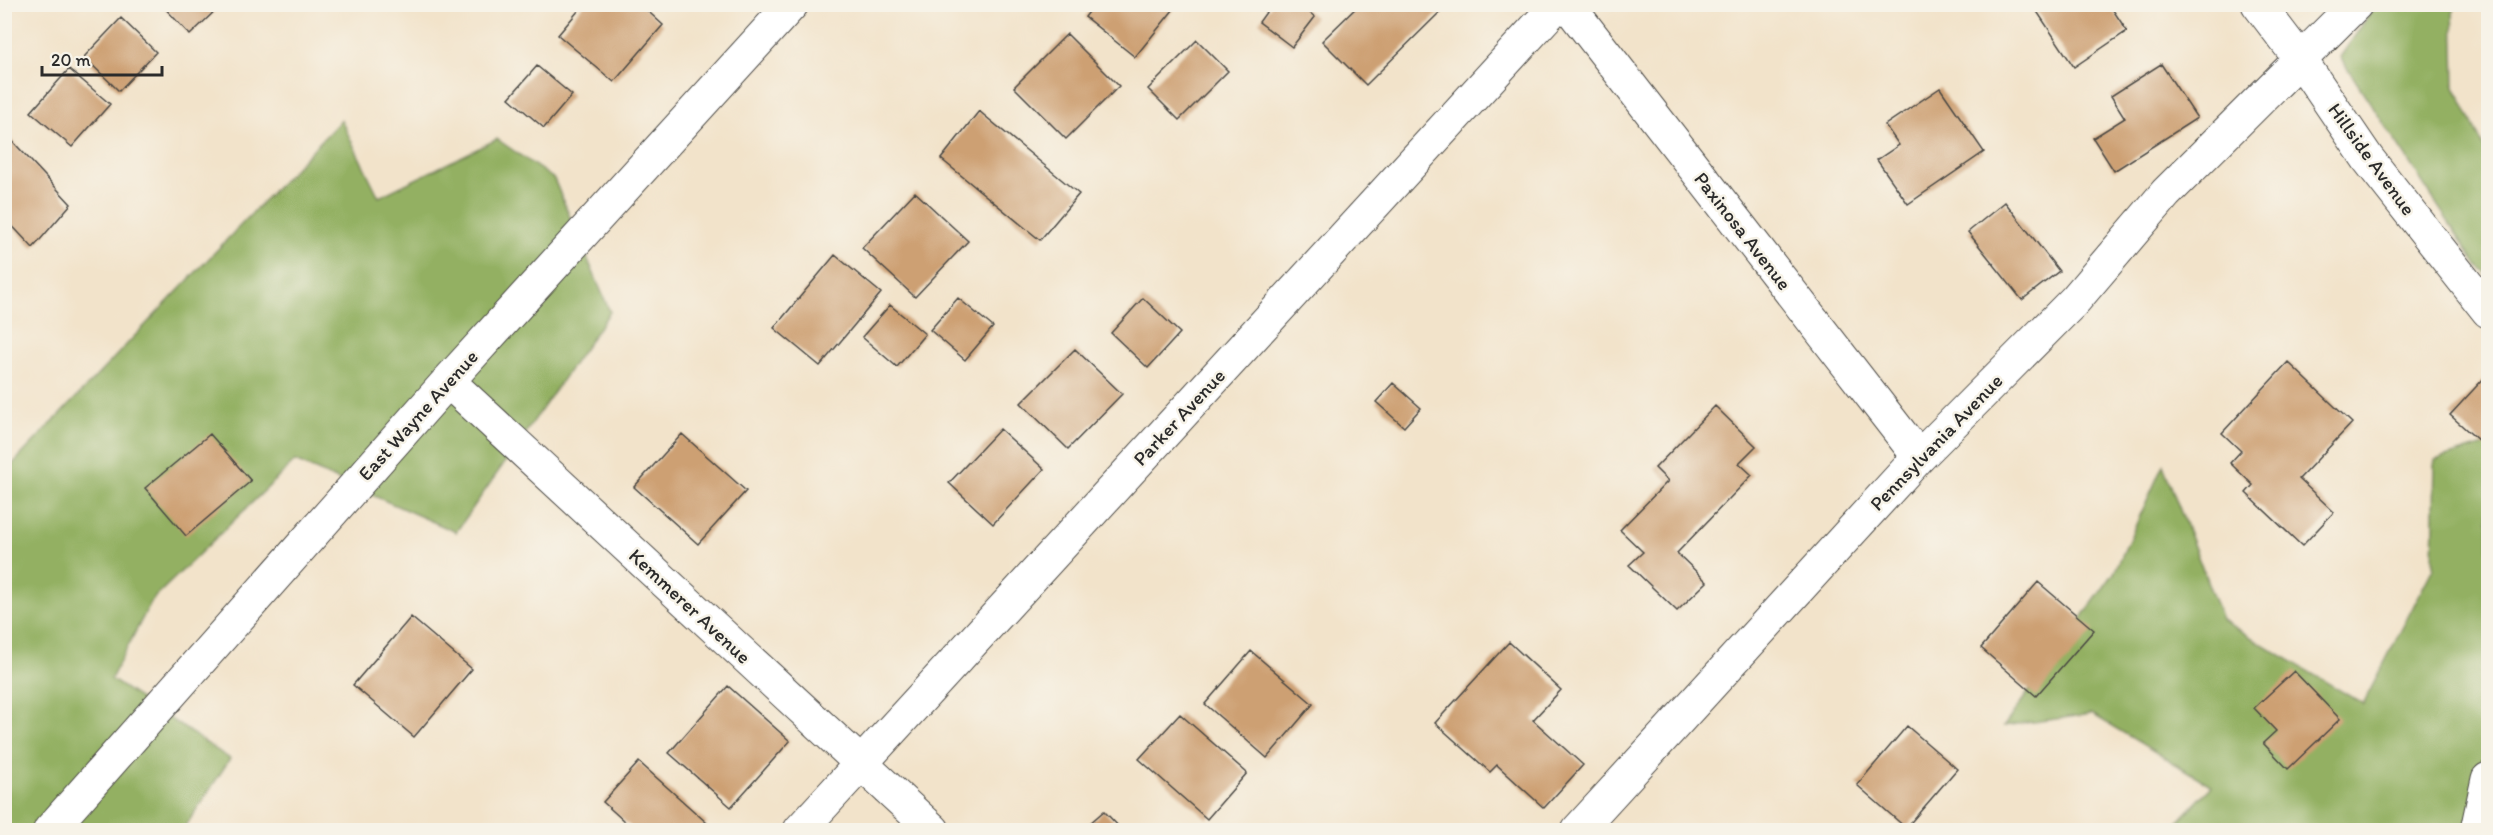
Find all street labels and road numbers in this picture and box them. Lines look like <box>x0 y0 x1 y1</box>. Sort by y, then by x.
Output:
street label: Hillside Avenue <box>2323 98 2421 220</box>
street label: Paxinosa Avenue <box>1689 167 1797 295</box>
street label: East Wayne Avenue <box>353 345 483 485</box>
street label: Parker Avenue <box>1128 364 1230 470</box>
street label: Pennsylvania Avenue <box>1865 369 2007 515</box>
street label: Kemmerer Avenue <box>624 543 756 669</box>

